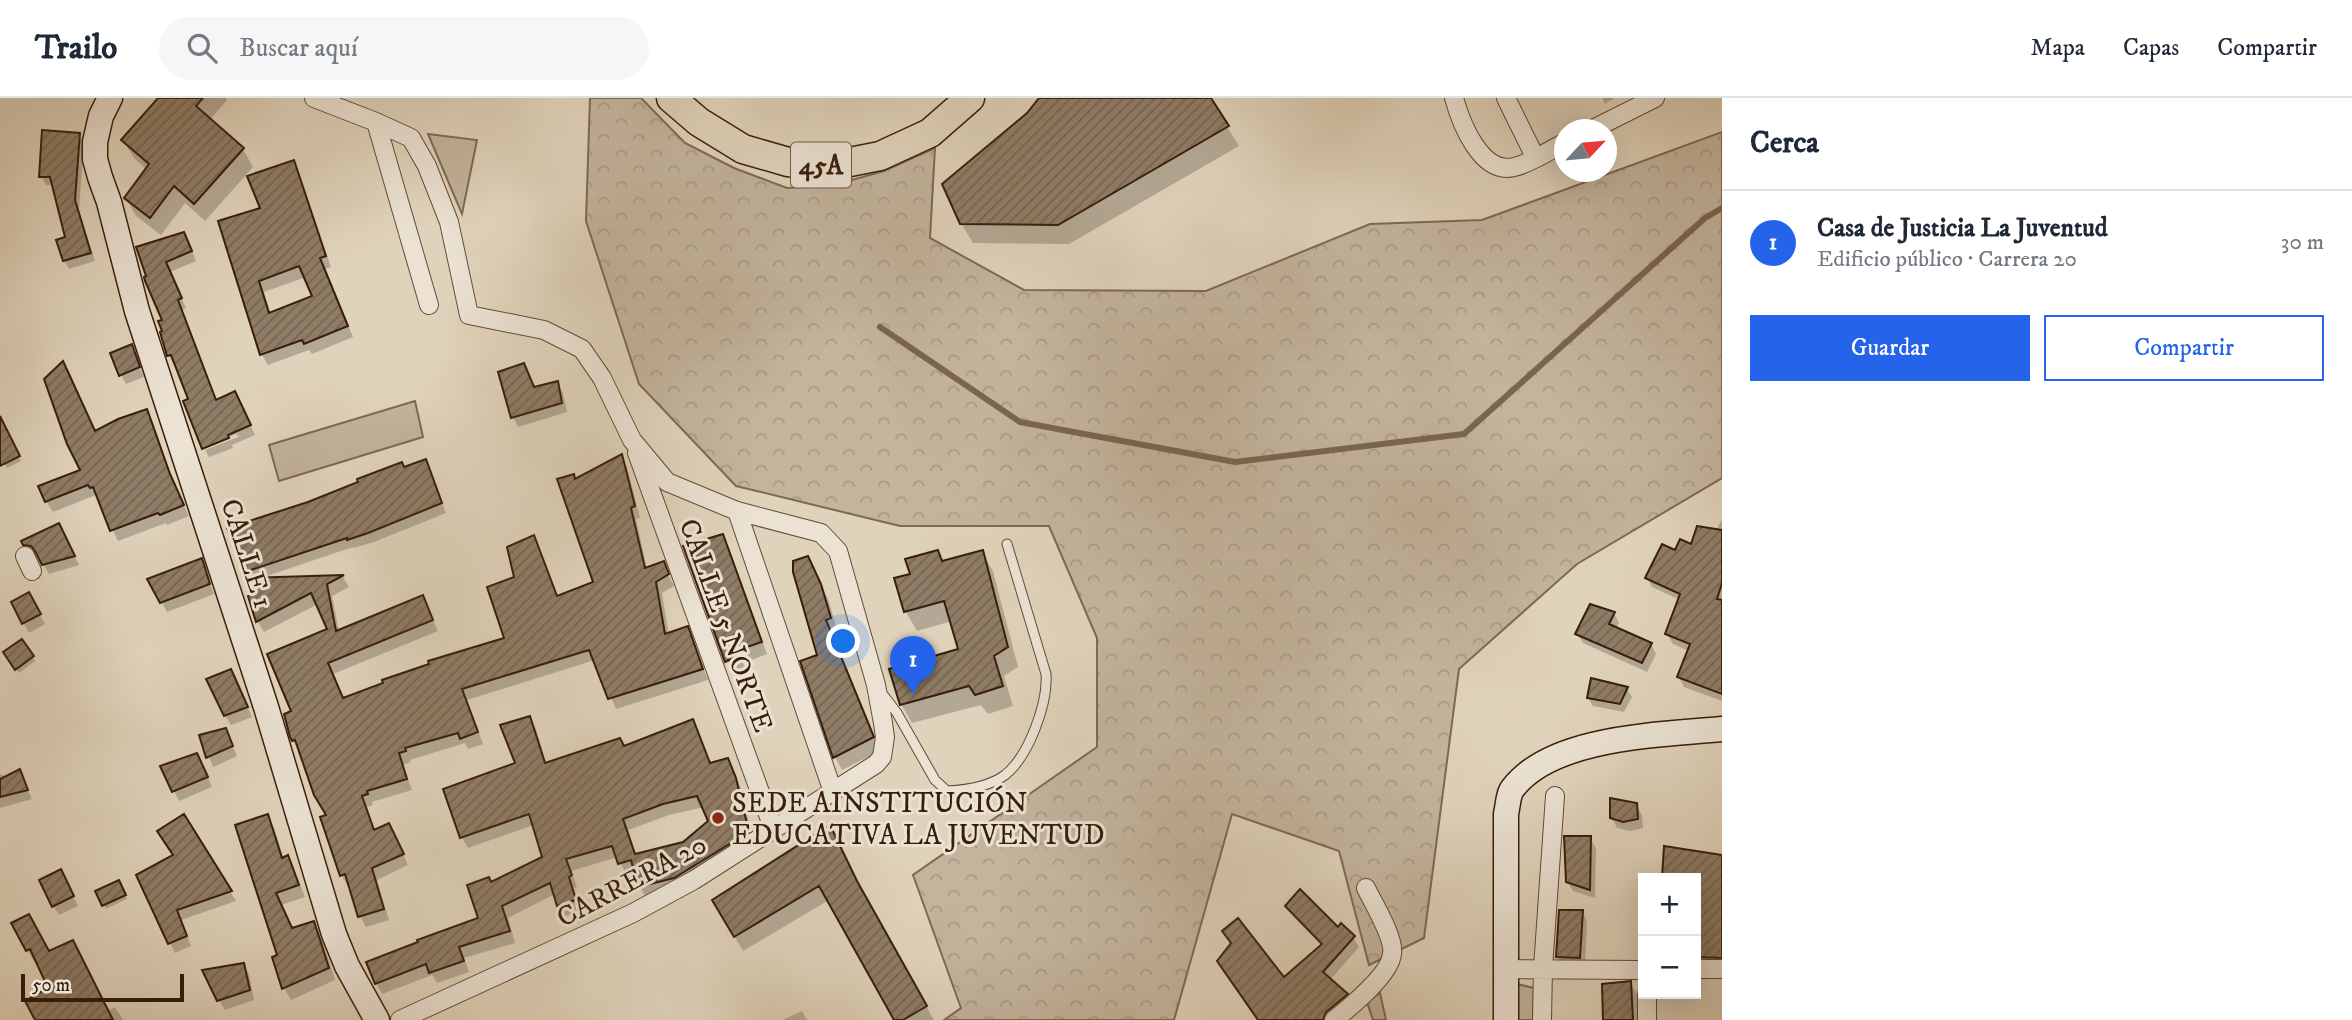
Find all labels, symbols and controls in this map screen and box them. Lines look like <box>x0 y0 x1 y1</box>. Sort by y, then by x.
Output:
search box <box>159 17 649 80</box>
text: Trailo <box>35 28 117 69</box>
icon: search <box>183 29 221 67</box>
text: Buscar aquí <box>239 32 358 65</box>
text: Mapa <box>2031 33 2085 63</box>
text: Capas <box>2123 33 2179 63</box>
text: Compartir <box>2217 33 2317 63</box>
north arrow <box>1554 119 1617 182</box>
text: Cerca <box>1750 125 1819 162</box>
road number: 45A <box>791 142 851 188</box>
text: Casa de Justicia La Juventud <box>1817 212 2108 245</box>
text: 1 <box>1769 228 1777 257</box>
text: 30 m <box>2281 228 2324 257</box>
text: Edificio público · Carrera 20 <box>1817 245 2077 274</box>
button: Guardar <box>1750 315 2030 381</box>
button: Compartir <box>2044 315 2324 381</box>
street label: CALLE 1 <box>212 494 281 613</box>
street label: CALLE 5 NORTE <box>671 514 780 737</box>
your location <box>826 624 860 658</box>
pin: 1 <box>890 636 936 694</box>
place label: SEDE AINSTITUCIÓN EDUCATIVA LA JUVENTUD <box>732 785 1105 853</box>
marker: SEDE AINSTITUCIÓN EDUCATIVA LA JUVENTUD <box>710 810 726 826</box>
street label: CARRERA 20 <box>551 827 713 935</box>
map controls <box>1638 873 1701 999</box>
button: + <box>1638 873 1701 936</box>
button: − <box>1638 936 1701 999</box>
scale bar <box>21 971 184 1003</box>
text: 50 m <box>32 974 70 997</box>

